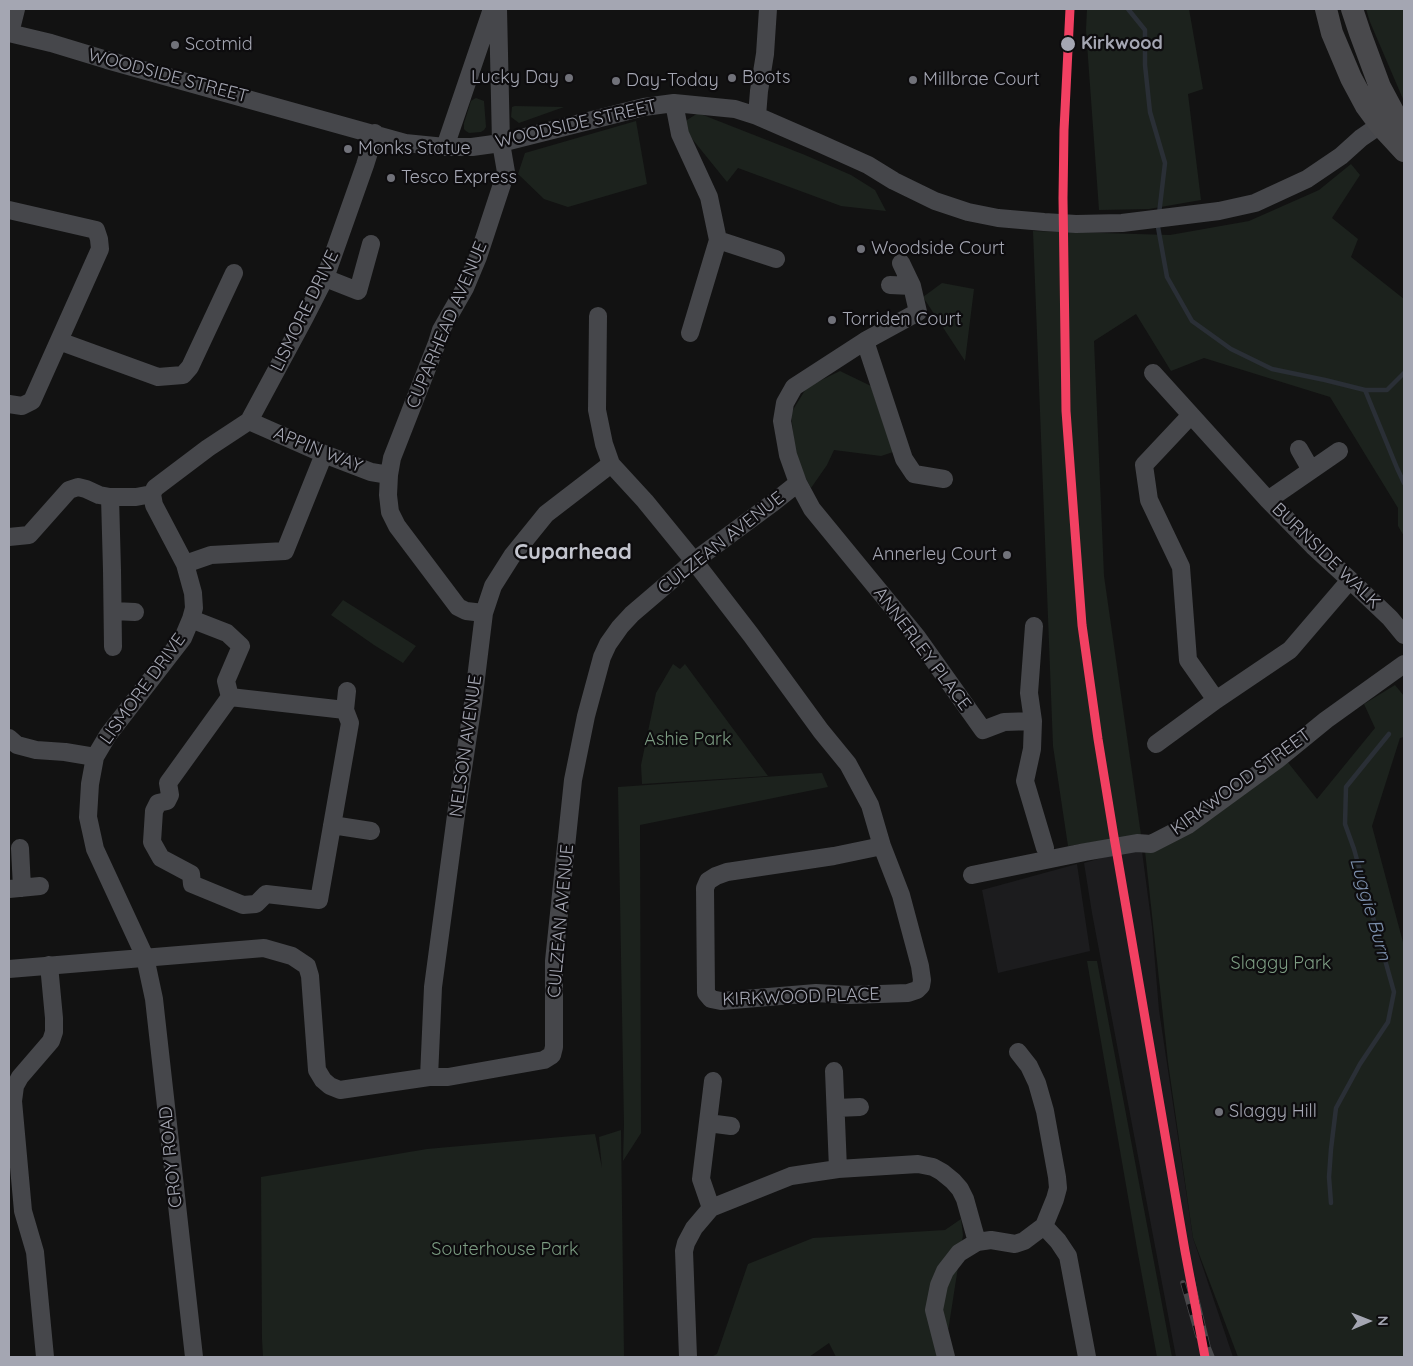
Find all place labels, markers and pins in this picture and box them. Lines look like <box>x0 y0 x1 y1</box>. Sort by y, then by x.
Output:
place label: Kirkwood <box>1081 33 1163 55</box>
place label: Scotmid <box>185 34 253 56</box>
marker: Kirkwood <box>1059 35 1077 53</box>
marker: Scotmid <box>169 39 181 51</box>
place label: Lucky Day <box>471 67 559 89</box>
place label: Boots <box>742 67 790 89</box>
place label: Millbrae Court <box>923 69 1040 91</box>
place label: Day-Today <box>626 70 719 92</box>
marker: Lucky Day <box>563 72 575 84</box>
marker: Boots <box>726 72 738 84</box>
marker: Millbrae Court <box>907 74 919 86</box>
marker: Day-Today <box>610 75 622 87</box>
place label: Monks Statue <box>358 138 471 160</box>
marker: Monks Statue <box>342 143 354 155</box>
place label: Tesco Express <box>401 167 517 189</box>
marker: Tesco Express <box>385 172 397 184</box>
place label: Woodside Court <box>871 238 1005 260</box>
marker: Woodside Court <box>855 243 867 255</box>
place label: Torriden Court <box>842 309 962 331</box>
marker: Torriden Court <box>826 314 838 326</box>
place label: Annerley Court <box>872 544 997 566</box>
marker: Annerley Court <box>1001 549 1013 561</box>
place label: Slaggy Hill <box>1229 1101 1317 1123</box>
marker: Slaggy Hill <box>1213 1106 1225 1118</box>

